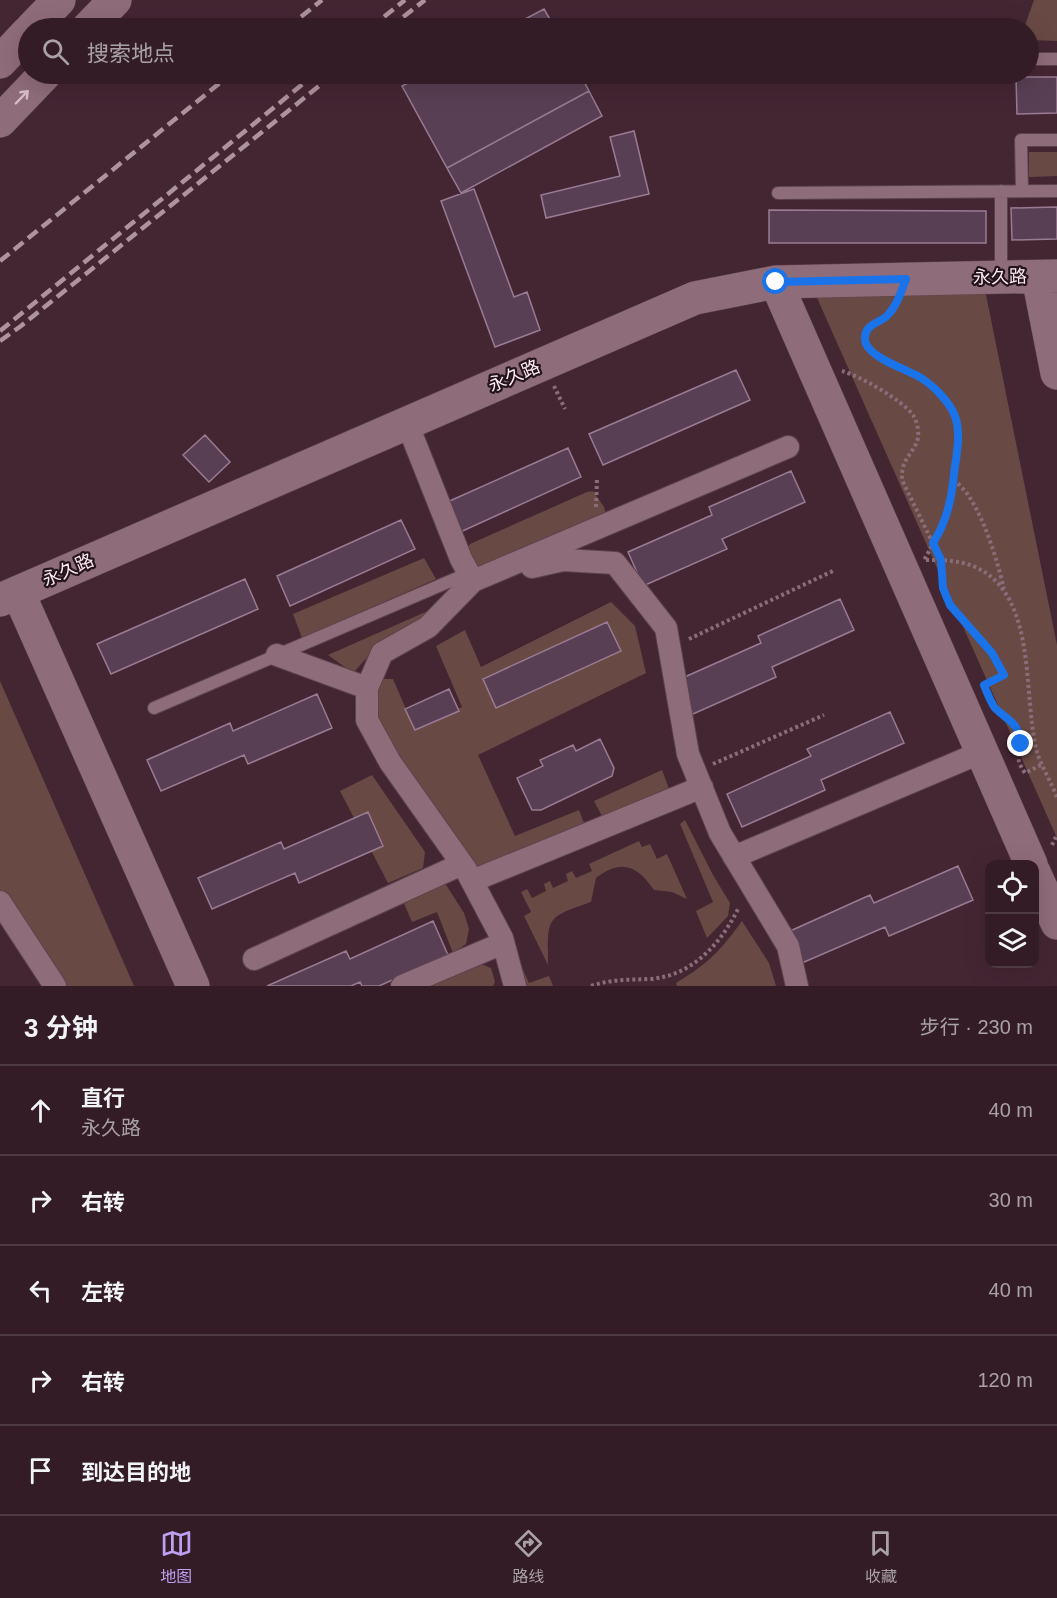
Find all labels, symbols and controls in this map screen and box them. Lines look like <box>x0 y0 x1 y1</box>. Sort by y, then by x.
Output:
search box <box>18 18 1039 84</box>
icon: search <box>39 35 72 68</box>
text: 搜索地点 <box>87 41 175 66</box>
one-way arrow <box>15 90 29 105</box>
street label: 永久路 <box>973 267 1027 287</box>
route start <box>762 268 788 294</box>
street label: 永久路 <box>485 356 543 396</box>
street label: 永久路 <box>39 550 97 590</box>
route end <box>1007 730 1033 756</box>
map controls <box>985 860 1039 968</box>
button: locate <box>985 860 1039 914</box>
button: layers <box>985 914 1039 968</box>
text: 3 分钟 <box>24 1013 98 1043</box>
text: 步行 · 230 m <box>920 1016 1033 1038</box>
text: 直行 <box>81 1086 125 1111</box>
icon: ahead <box>24 1094 57 1127</box>
text: 40 m <box>989 1099 1033 1121</box>
text: 永久路 <box>81 1117 141 1139</box>
icon: right <box>24 1184 57 1217</box>
text: 30 m <box>989 1189 1033 1211</box>
text: 右转 <box>81 1190 125 1215</box>
icon: left <box>24 1274 57 1307</box>
text: 40 m <box>989 1279 1033 1301</box>
text: 左转 <box>81 1280 125 1305</box>
icon: right <box>24 1364 57 1397</box>
text: 120 m <box>977 1369 1033 1391</box>
text: 右转 <box>81 1370 125 1395</box>
icon: arrive <box>24 1454 57 1487</box>
text: 到达目的地 <box>81 1460 191 1485</box>
tab: 地图 <box>160 1527 193 1587</box>
tab: 路线 <box>512 1527 545 1587</box>
tab: 收藏 <box>864 1527 897 1587</box>

